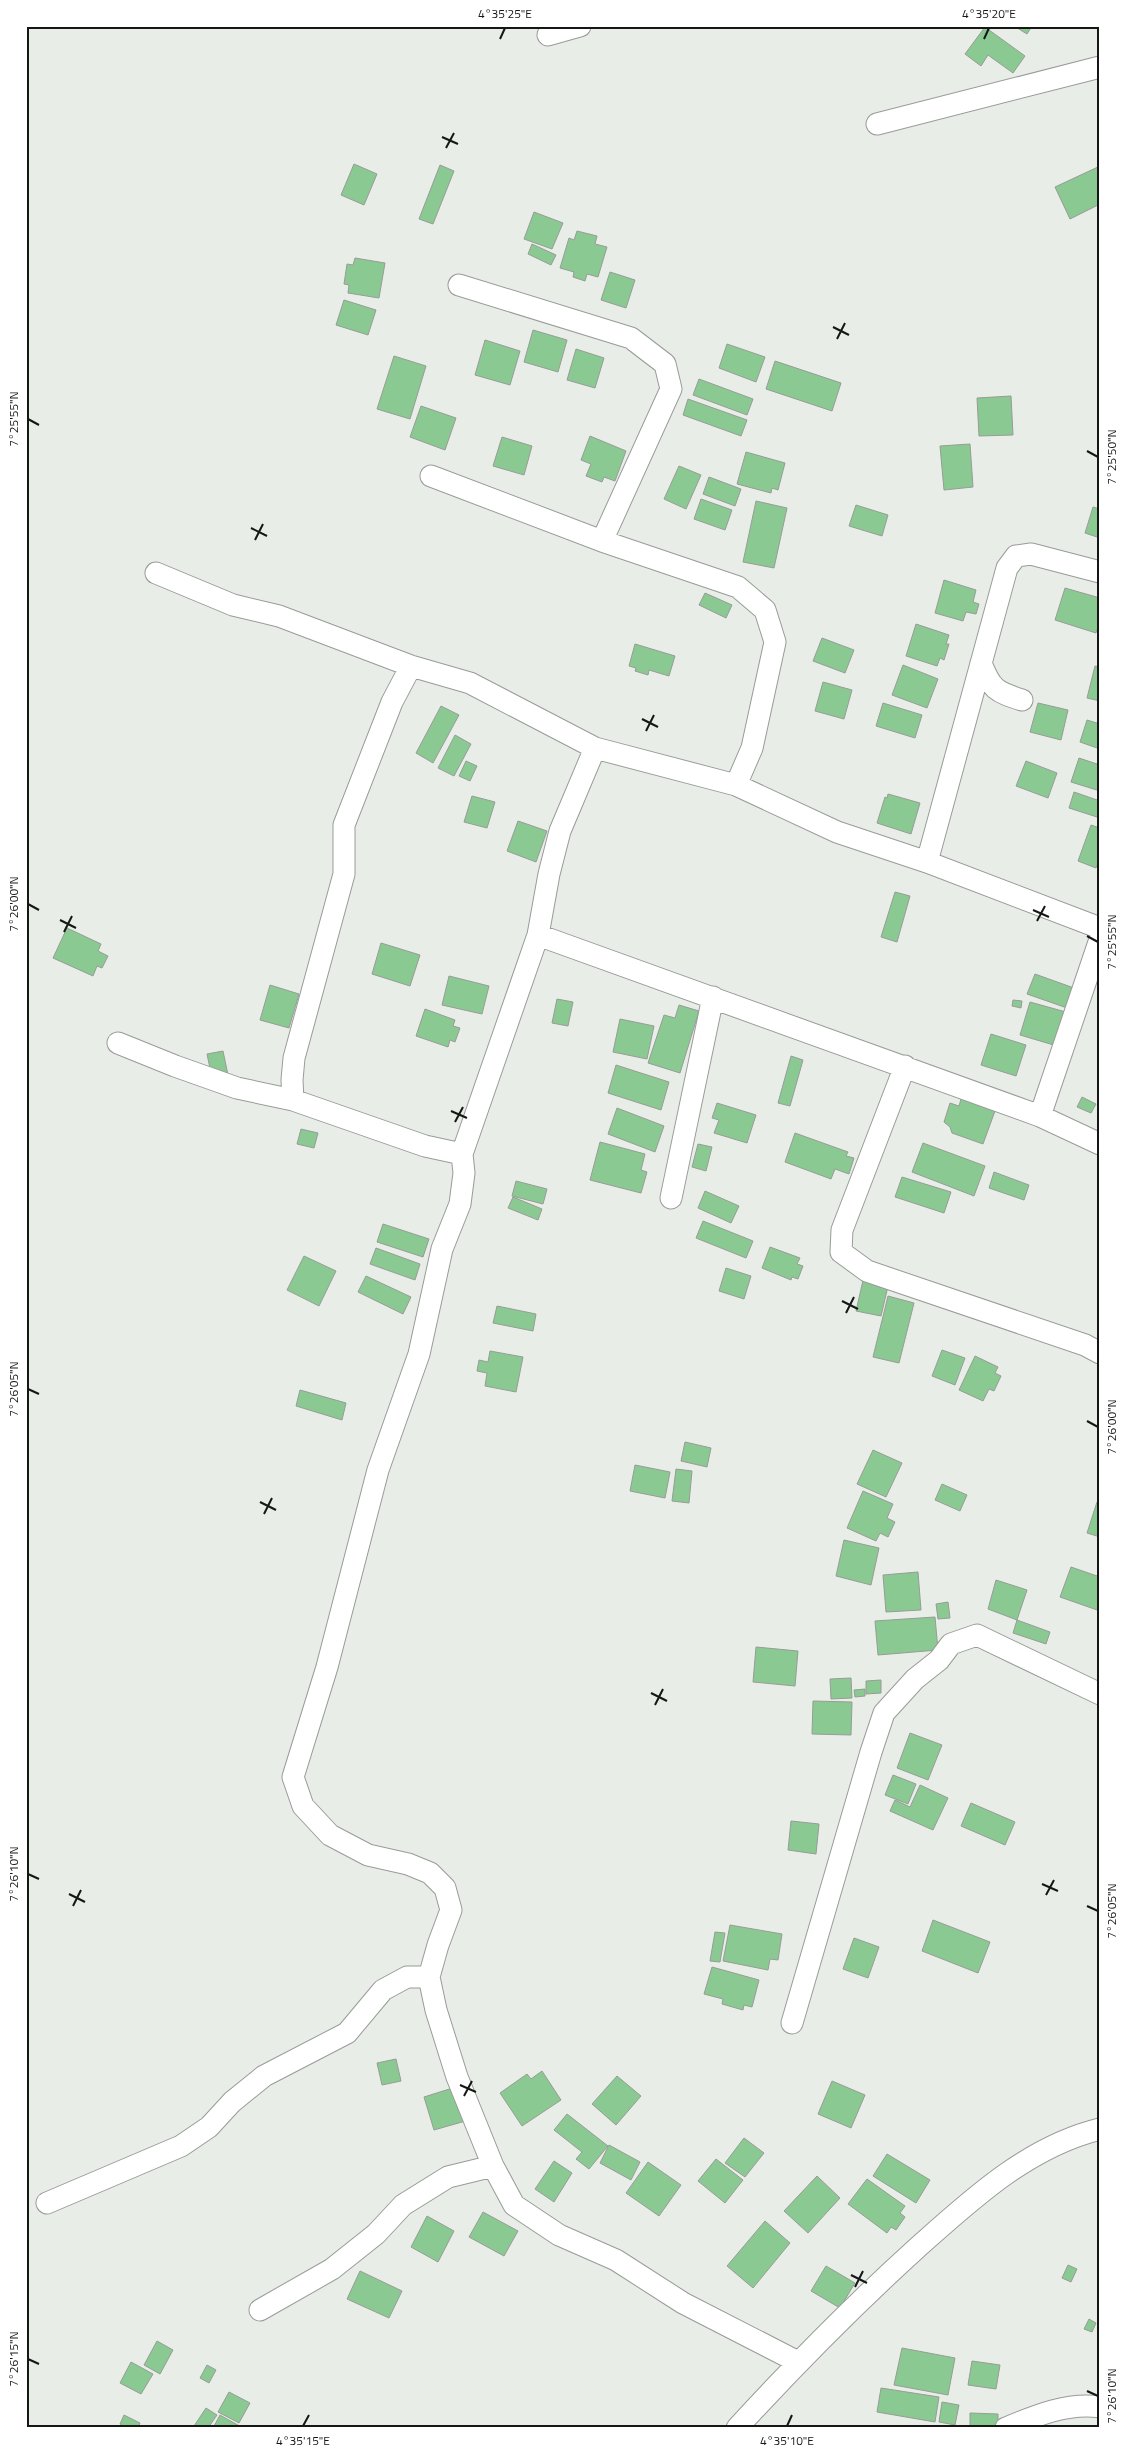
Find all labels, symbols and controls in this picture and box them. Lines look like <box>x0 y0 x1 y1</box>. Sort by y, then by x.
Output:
text: 4°35'25"E <box>478 4 532 23</box>
text: 4°35'20"E <box>962 4 1016 23</box>
text: 7°25'55"N <box>4 391 23 447</box>
text: 7°25'50"N <box>1102 429 1121 485</box>
text: 7°26'00"N <box>4 876 23 932</box>
text: 7°25'55"N <box>1102 914 1121 970</box>
text: 7°26'05"N <box>4 1361 23 1417</box>
text: 7°26'00"N <box>1102 1399 1121 1455</box>
text: 7°26'10"N <box>4 1846 23 1902</box>
text: 7°26'05"N <box>1102 1883 1121 1939</box>
text: 7°26'15"N <box>4 2331 23 2387</box>
text: 7°26'10"N <box>1102 2368 1121 2424</box>
text: 4°35'15"E <box>276 2431 330 2450</box>
text: 4°35'10"E <box>760 2431 814 2450</box>

